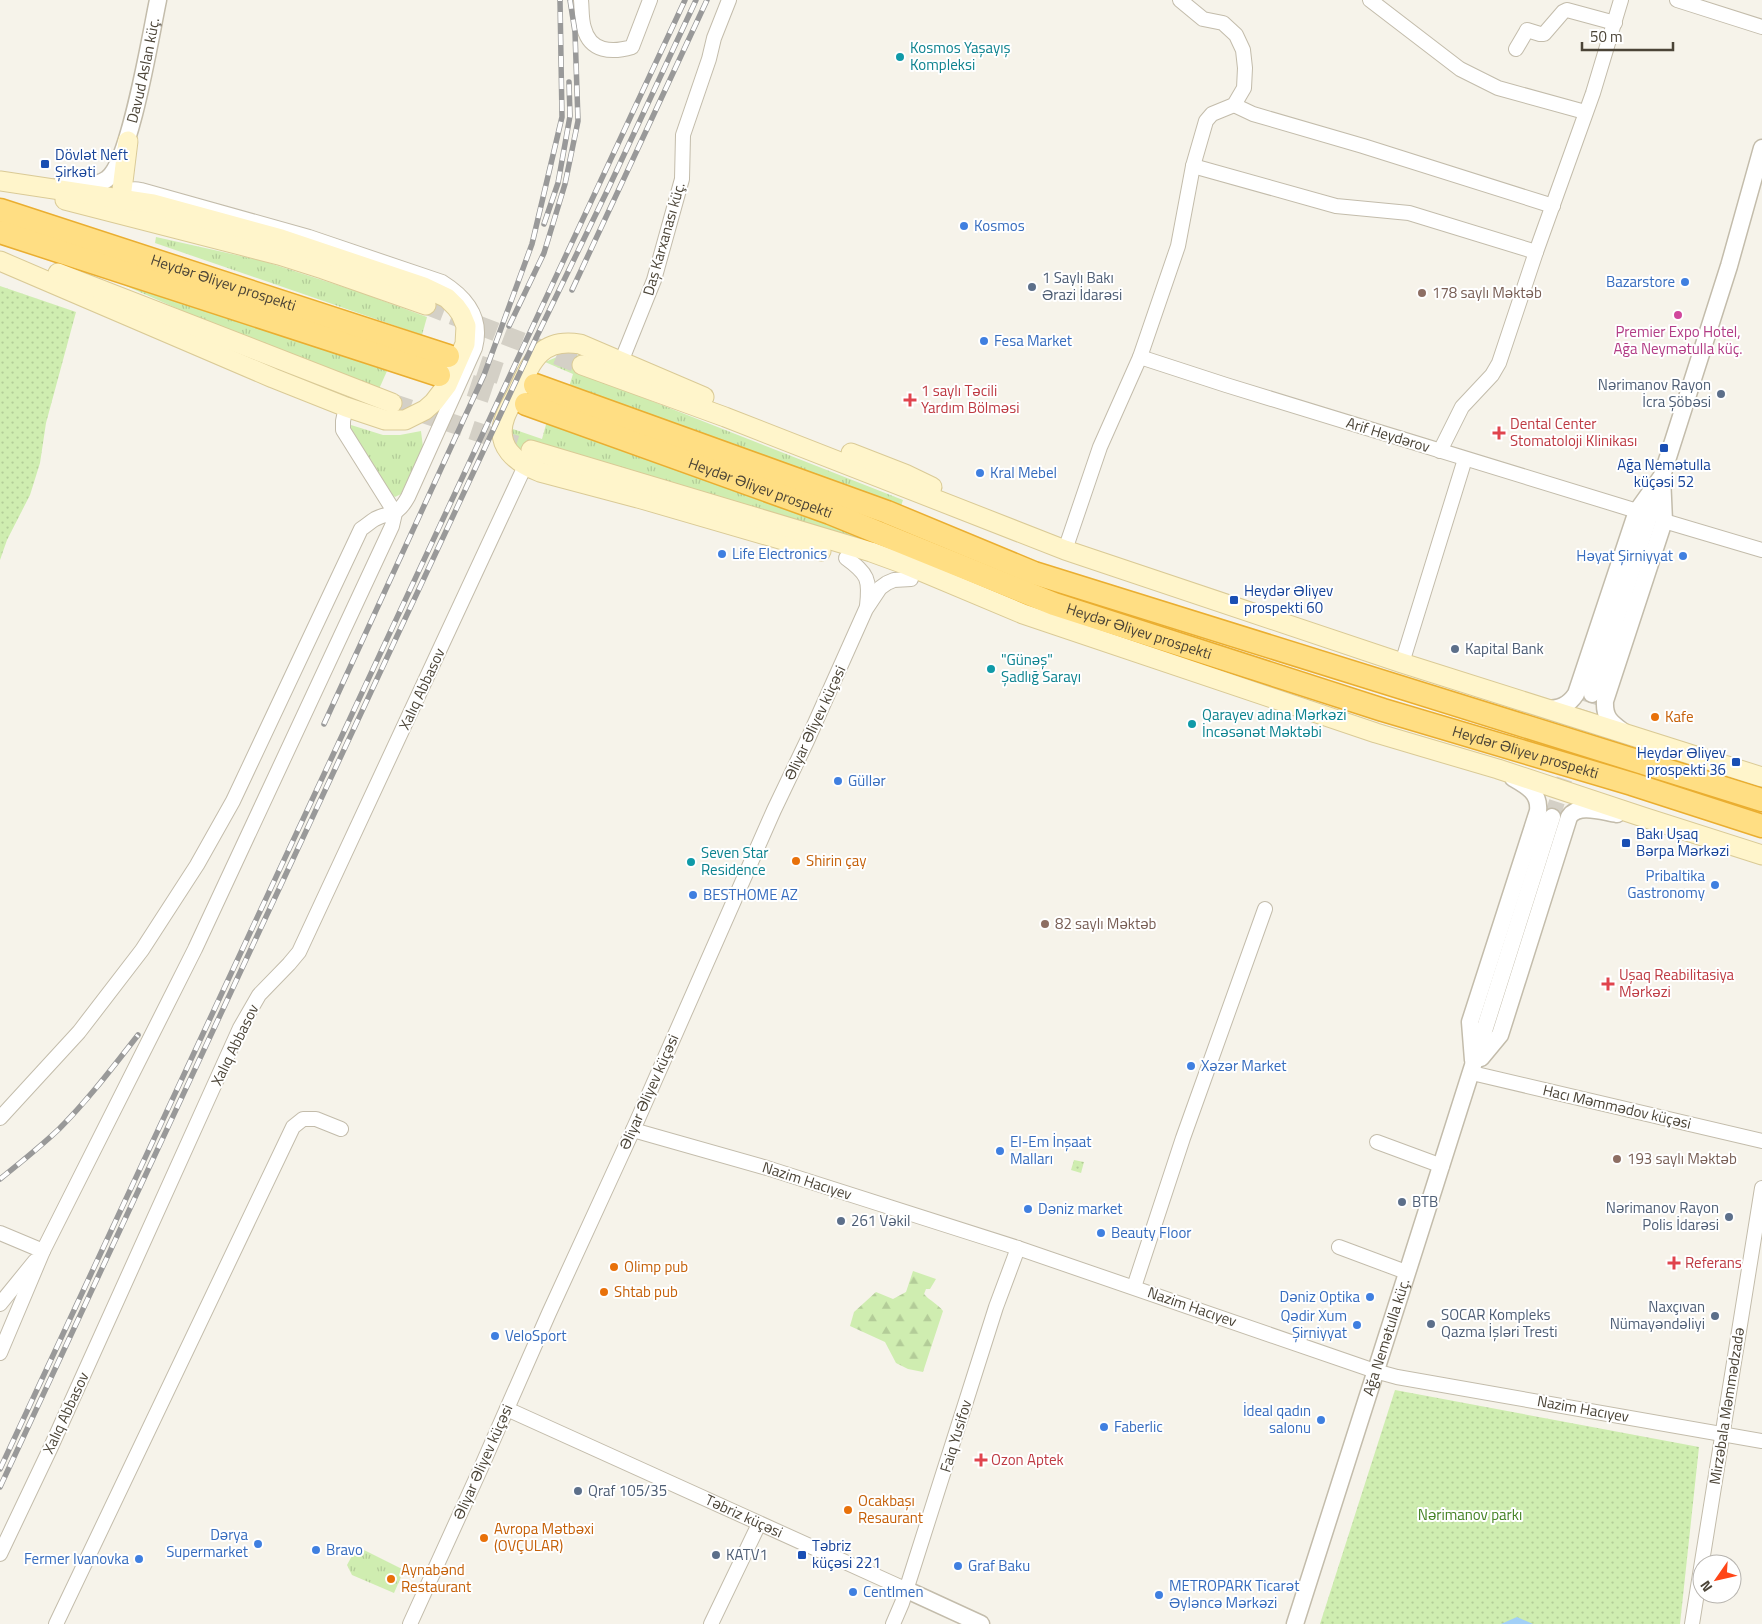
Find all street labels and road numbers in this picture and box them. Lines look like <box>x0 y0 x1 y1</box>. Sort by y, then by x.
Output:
street label: Davud Aslan küç. <box>120 16 165 125</box>
street label: Daş Karxanası küç. <box>636 179 691 298</box>
street label: Heydər Əliyev prospekti <box>148 248 299 317</box>
street label: Arif Heydərov <box>1343 411 1433 458</box>
street label: Heydər Əliyev prospekti <box>685 451 836 524</box>
street label: Heydər Əliyev prospekti <box>1063 597 1215 665</box>
street label: Xalıq Abbasov <box>393 644 451 734</box>
street label: Əliyar Əliyev küçəsi <box>778 661 851 784</box>
street label: Heydər Əliyev prospekti <box>1450 719 1602 784</box>
street label: Xalıq Abbasov <box>205 1000 264 1089</box>
street label: Əliyar Əliyev küçəsi <box>613 1030 684 1153</box>
street label: Hacı Məmmədov küçəsi <box>1541 1078 1694 1135</box>
street label: Nazim Hacıyev <box>759 1155 855 1206</box>
street label: Ağa Nemətulla küç. <box>1356 1276 1416 1399</box>
street label: Nazim Hacıyev <box>1145 1281 1240 1333</box>
street label: Mirzəbala Məmmədzadə <box>1703 1326 1750 1486</box>
street label: Xalıq Abbasov <box>37 1368 95 1458</box>
street label: Nazim Hacıyev <box>1535 1389 1631 1428</box>
street label: Faiq Yusifov <box>934 1397 977 1475</box>
street label: Əliyar Əliyev küçəsi <box>447 1400 518 1523</box>
street label: Təbriz küçəsi <box>701 1488 787 1543</box>

